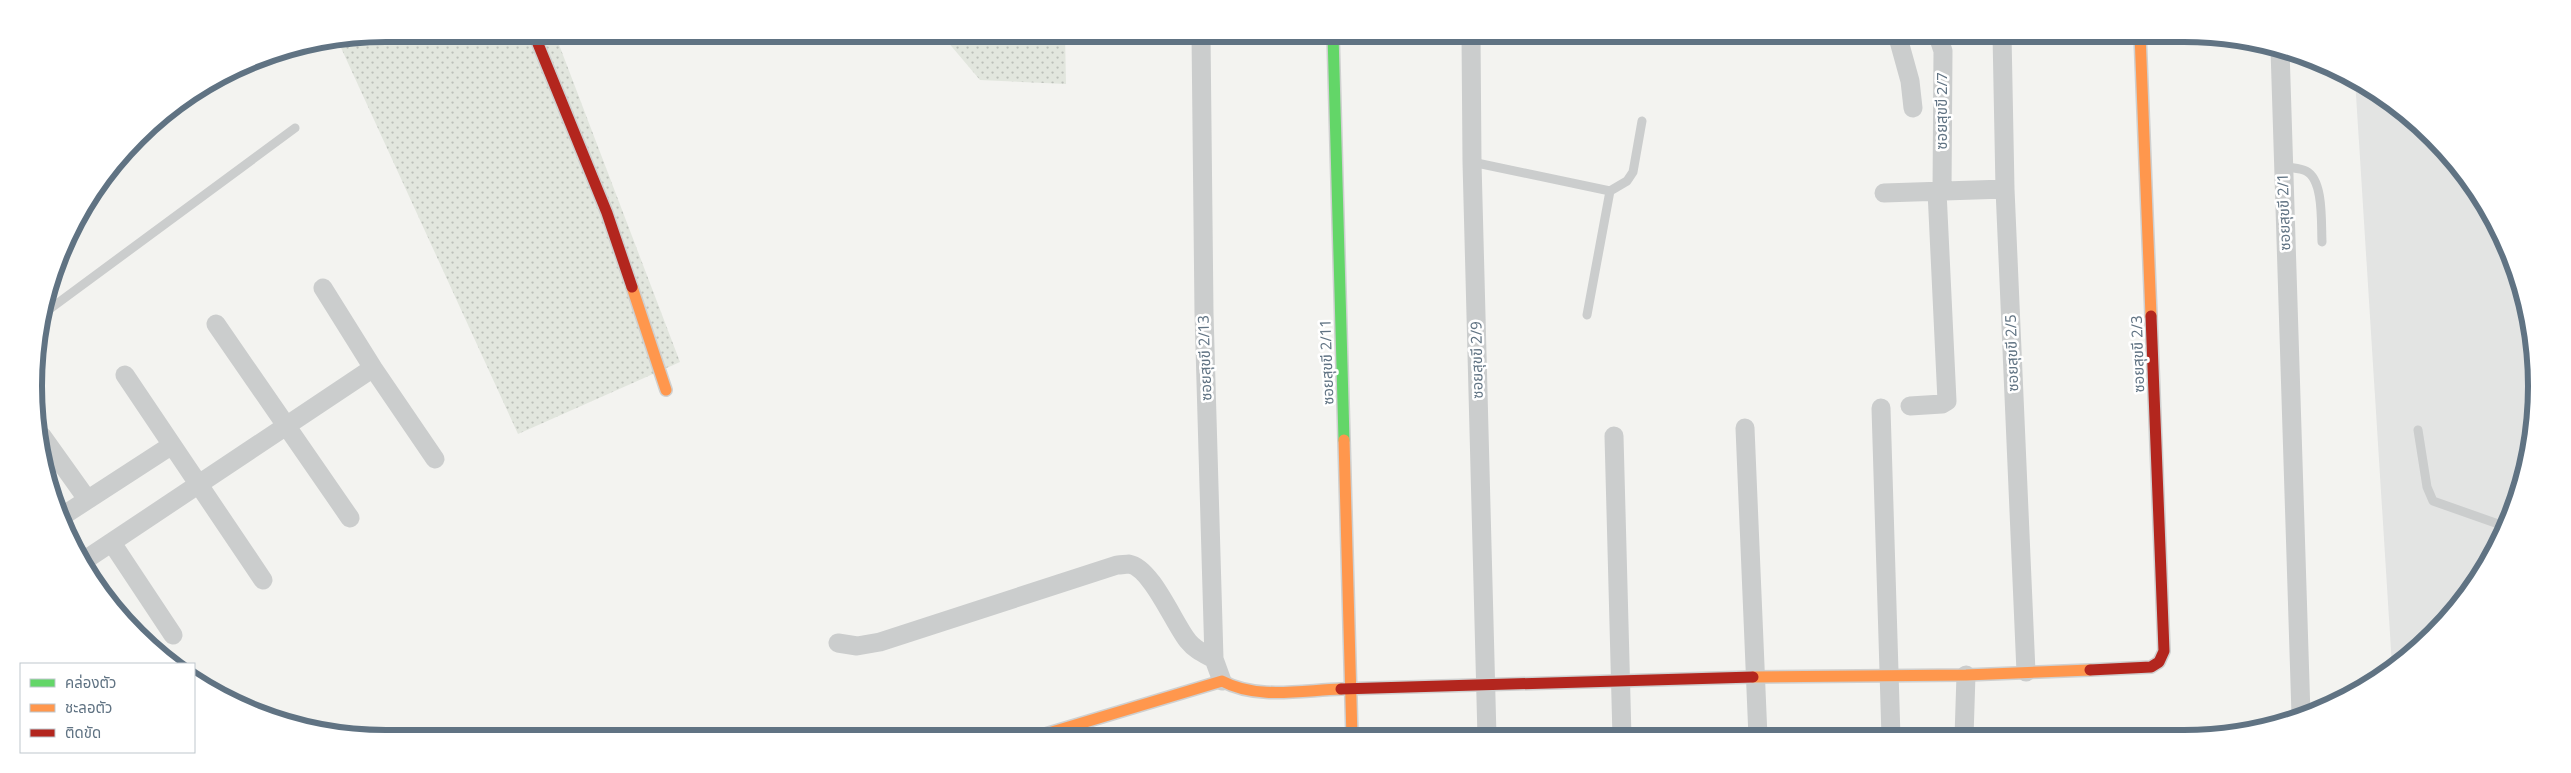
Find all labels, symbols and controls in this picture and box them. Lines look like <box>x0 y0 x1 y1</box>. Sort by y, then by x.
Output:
street label: ซอยสุขขี 2/7 <box>1931 72 1951 150</box>
street label: ซอยสุขขี 2/1 <box>2272 173 2294 251</box>
street label: ซอยสุขขี 2/5 <box>2000 314 2022 392</box>
street label: ซอยสุขขี 2/13 <box>1193 315 1215 401</box>
street label: ซอยสุขขี 2/3 <box>2126 315 2148 393</box>
street label: ซอยสุขขี 2/11 <box>1315 319 1337 405</box>
street label: ซอยสุขขี 2/9 <box>1465 321 1487 399</box>
legend <box>20 663 195 753</box>
text: คล่องตัว <box>65 672 116 692</box>
text: ชะลอตัว <box>65 697 112 717</box>
text: ติดขัด <box>65 722 101 742</box>

